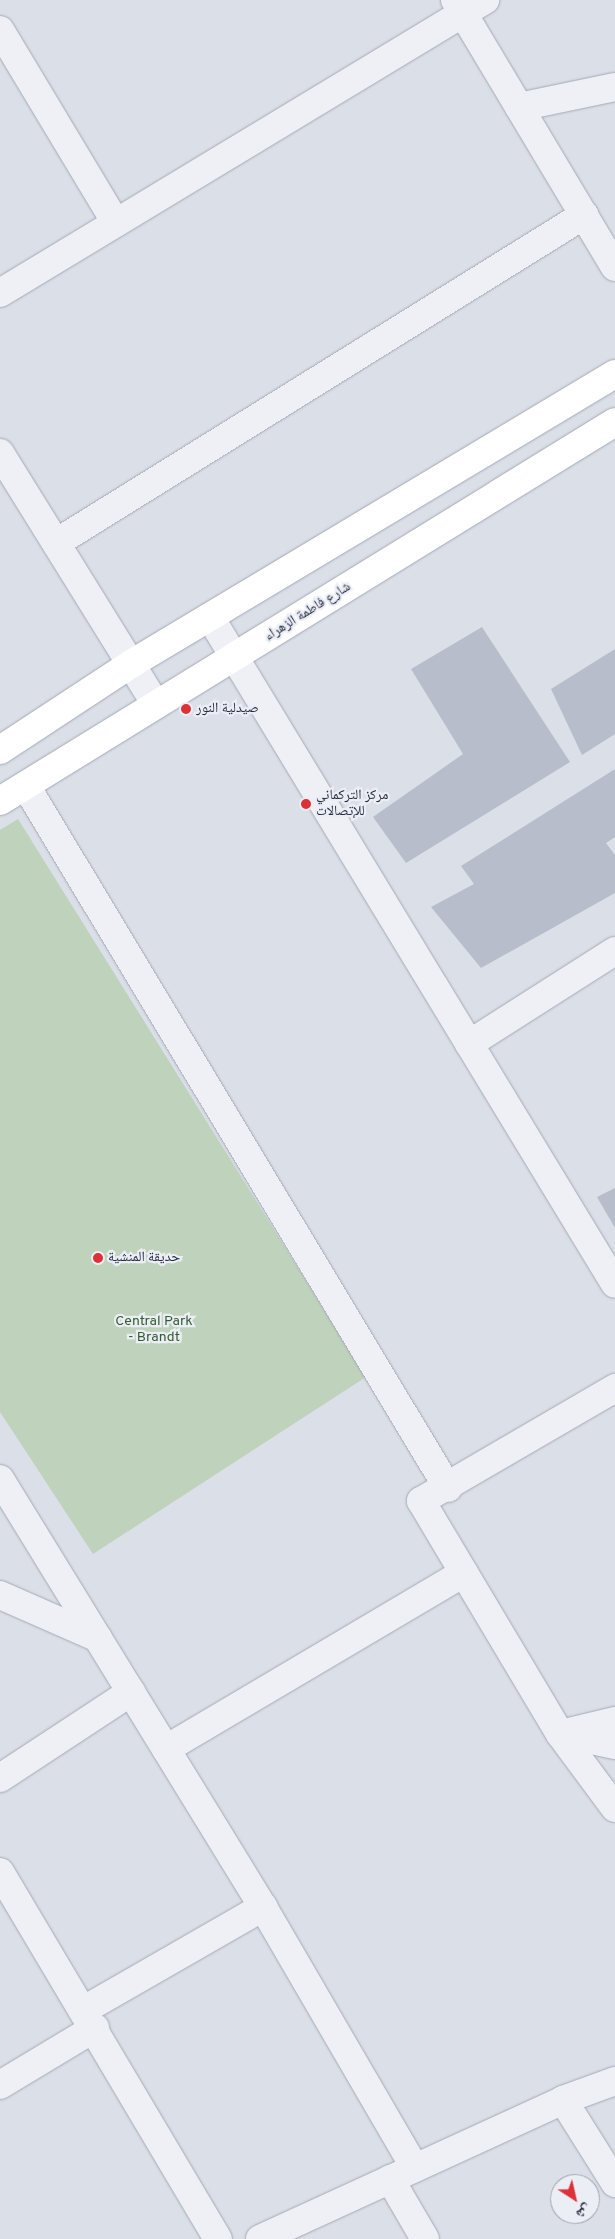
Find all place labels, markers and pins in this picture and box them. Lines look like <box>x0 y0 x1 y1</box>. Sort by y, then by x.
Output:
place label: صيدلية النور <box>196 701 259 717</box>
marker: صيدلية النور <box>180 703 192 715</box>
place label: مركز التركماني للإتصالات <box>316 788 388 820</box>
marker: مركز التركماني للإتصالات <box>300 798 312 810</box>
place label: حديقة المنشية <box>108 1250 180 1266</box>
marker: حديقة المنشية <box>92 1252 104 1264</box>

